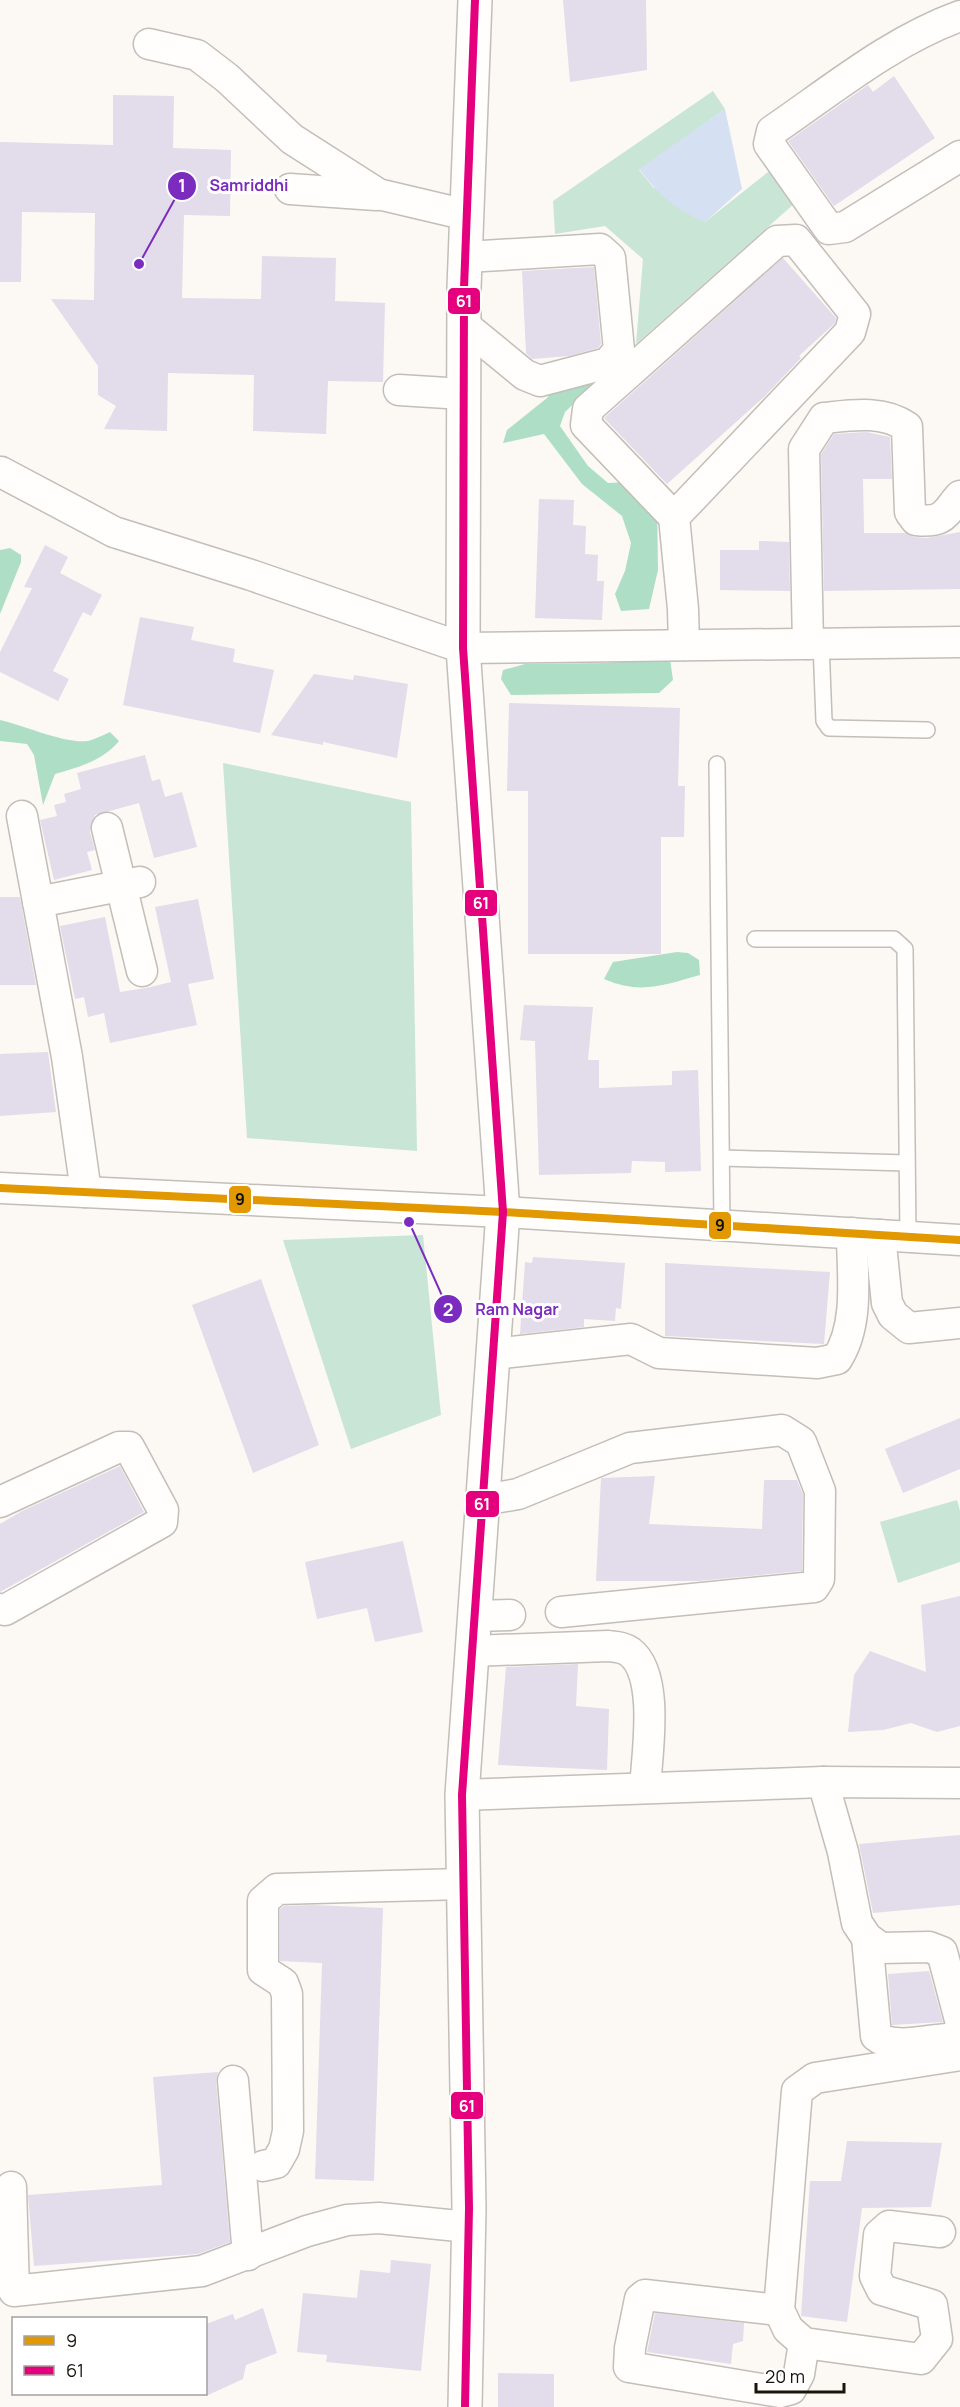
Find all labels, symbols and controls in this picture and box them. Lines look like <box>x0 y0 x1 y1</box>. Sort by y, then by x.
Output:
callout: Samriddhi <box>167 169 301 203</box>
text: 1 <box>178 173 186 197</box>
text: Samriddhi <box>209 174 289 196</box>
line badge: 61 <box>447 287 481 315</box>
text: 61 <box>456 290 472 312</box>
line badge: 61 <box>464 889 498 917</box>
text: 61 <box>473 892 489 914</box>
line badge: 9 <box>228 1185 252 1214</box>
text: 9 <box>235 1188 245 1210</box>
line badge: 9 <box>708 1211 732 1240</box>
text: 9 <box>715 1214 725 1236</box>
callout: Ram Nagar <box>433 1292 570 1326</box>
text: 2 <box>443 1297 453 1321</box>
text: Ram Nagar <box>475 1298 559 1320</box>
line badge: 61 <box>465 1490 500 1518</box>
text: 61 <box>474 1493 490 1515</box>
line badge: 61 <box>450 2091 484 2120</box>
text: 61 <box>459 2095 475 2117</box>
legend <box>12 2317 207 2395</box>
text: 9 <box>66 2328 77 2352</box>
scale bar <box>756 2356 844 2394</box>
text: 61 <box>66 2358 84 2382</box>
text: 20 m <box>765 2364 805 2388</box>

